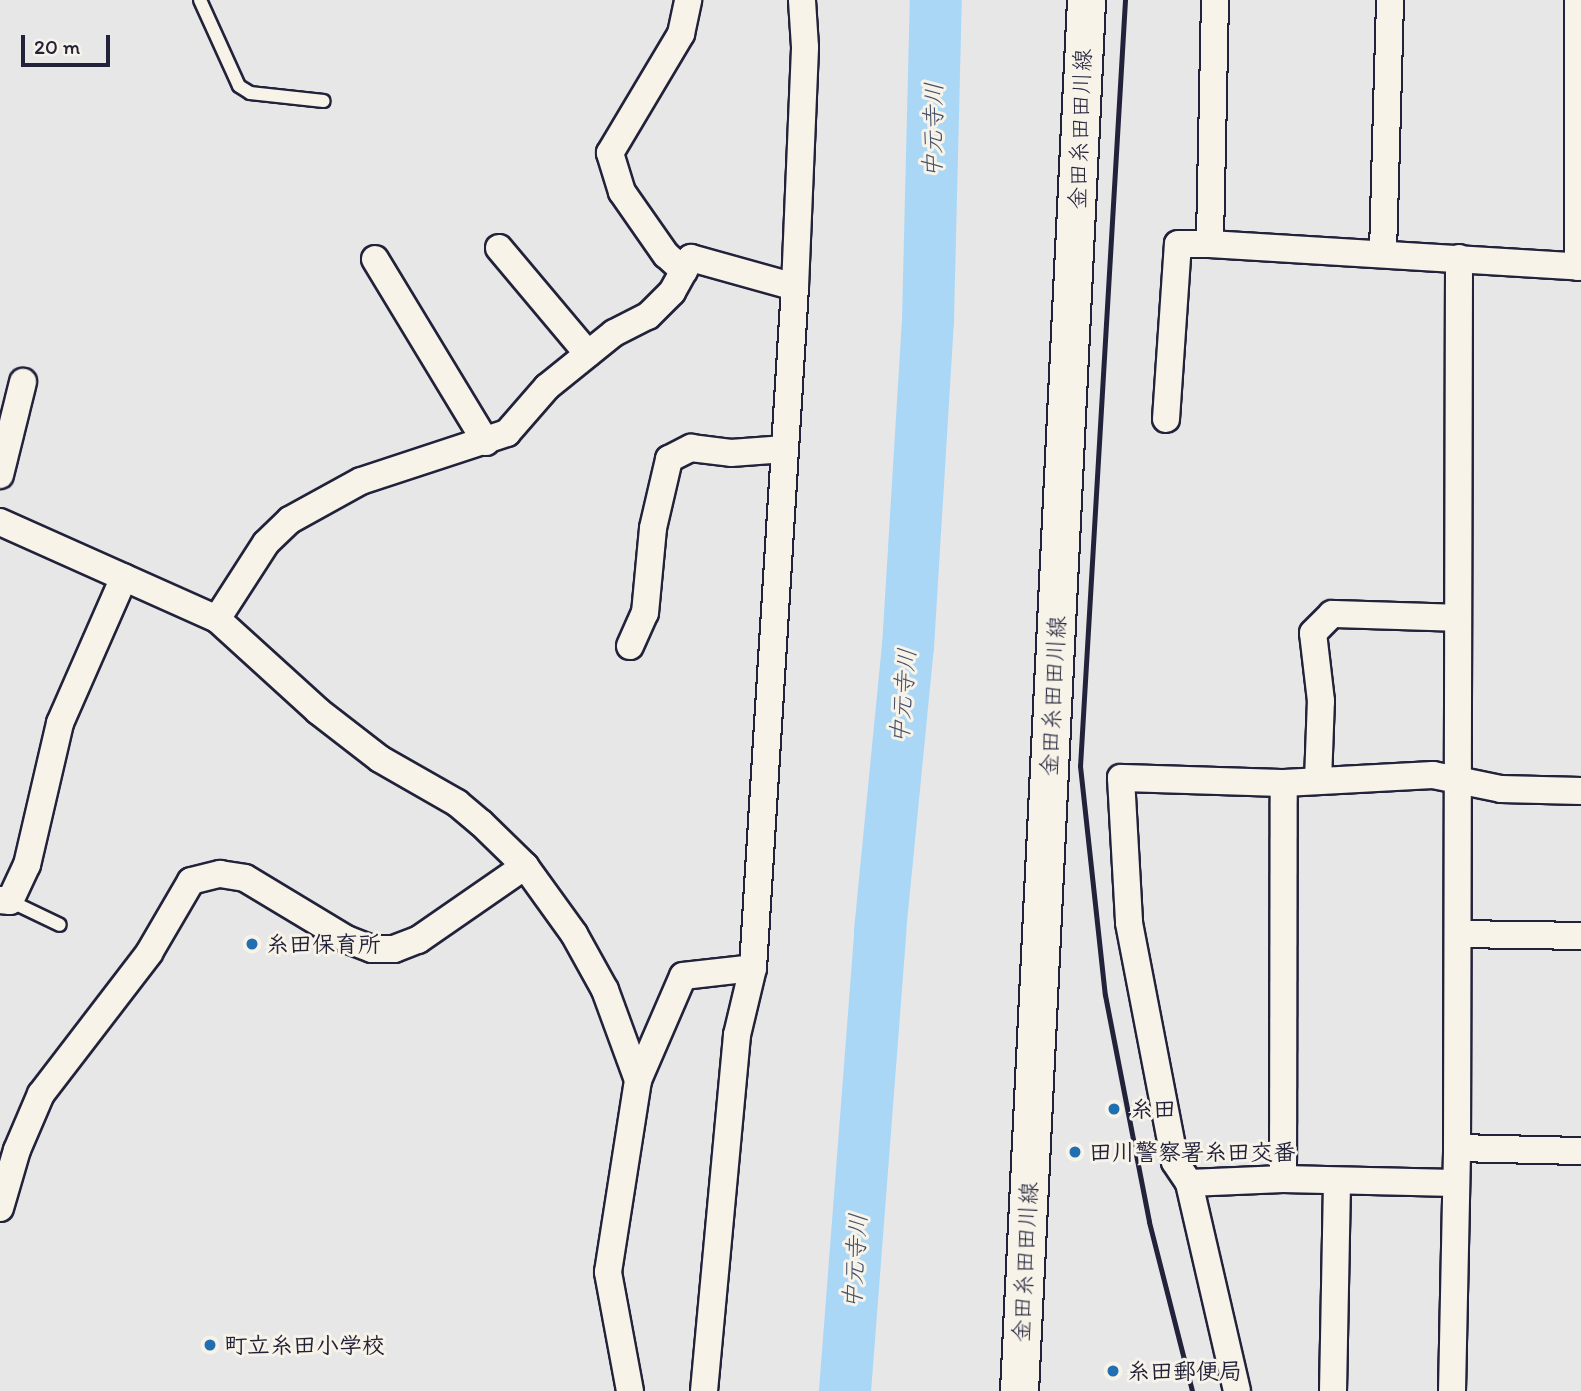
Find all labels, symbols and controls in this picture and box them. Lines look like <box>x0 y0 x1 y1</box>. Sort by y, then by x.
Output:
scale bar <box>24 21 114 65</box>
text: 20 m <box>34 34 80 59</box>
street label: 金田糸田田川線 <box>1063 48 1097 210</box>
water label: 中元寺川 <box>918 82 948 178</box>
street label: 金田糸田田川線 <box>1035 615 1071 777</box>
water label: 中元寺川 <box>884 647 922 745</box>
place label: 糸田保育所 <box>266 930 381 958</box>
marker: 糸田保育所 <box>244 936 260 952</box>
place label: 糸田 <box>1130 1095 1176 1123</box>
marker: 糸田 <box>1104 1099 1124 1119</box>
place label: 田川警察署糸田交番 <box>1089 1138 1296 1166</box>
marker: 田川警察署糸田交番 <box>1067 1144 1083 1160</box>
street label: 金田糸田田川線 <box>1007 1181 1043 1343</box>
water label: 中元寺川 <box>837 1212 873 1310</box>
place label: 町立糸田小学校 <box>224 1331 385 1359</box>
marker: 町立糸田小学校 <box>202 1337 218 1353</box>
place label: 糸田郵便局 <box>1127 1357 1242 1385</box>
marker: 糸田郵便局 <box>1105 1363 1121 1379</box>

